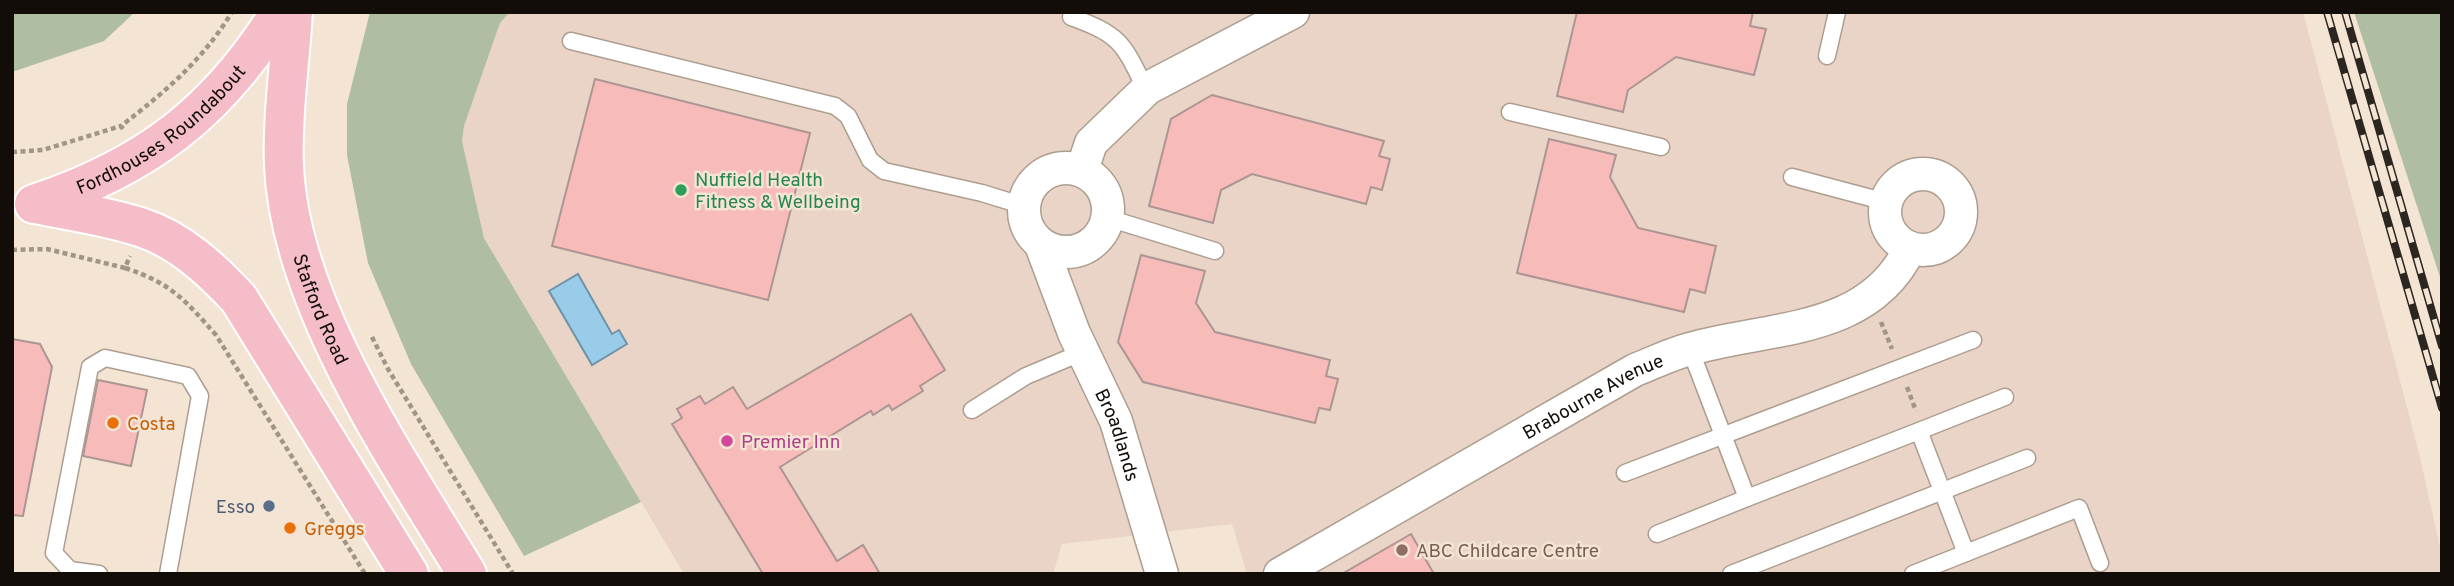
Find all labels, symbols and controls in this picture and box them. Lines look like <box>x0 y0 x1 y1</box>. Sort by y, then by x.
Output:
street label: Fordhouses Roundabout <box>73 61 252 201</box>
place label: Nuffield Health Fitness & Wellbeing <box>695 169 861 215</box>
marker: Nuffield Health Fitness & Wellbeing <box>673 182 689 198</box>
street label: Stafford Road <box>286 251 353 369</box>
street label: Brabourne Avenue <box>1519 350 1668 446</box>
street label: Broadlands <box>1088 385 1143 484</box>
place label: Costa <box>127 413 176 437</box>
marker: Costa <box>105 415 121 431</box>
place label: Premier Inn <box>741 431 840 455</box>
marker: Premier Inn <box>719 433 735 449</box>
place label: Esso <box>216 496 255 520</box>
marker: Esso <box>261 498 277 514</box>
place label: Greggs <box>304 518 365 542</box>
marker: Greggs <box>282 520 298 536</box>
place label: ABC Childcare Centre <box>1416 540 1599 564</box>
marker: ABC Childcare Centre <box>1394 542 1410 558</box>

